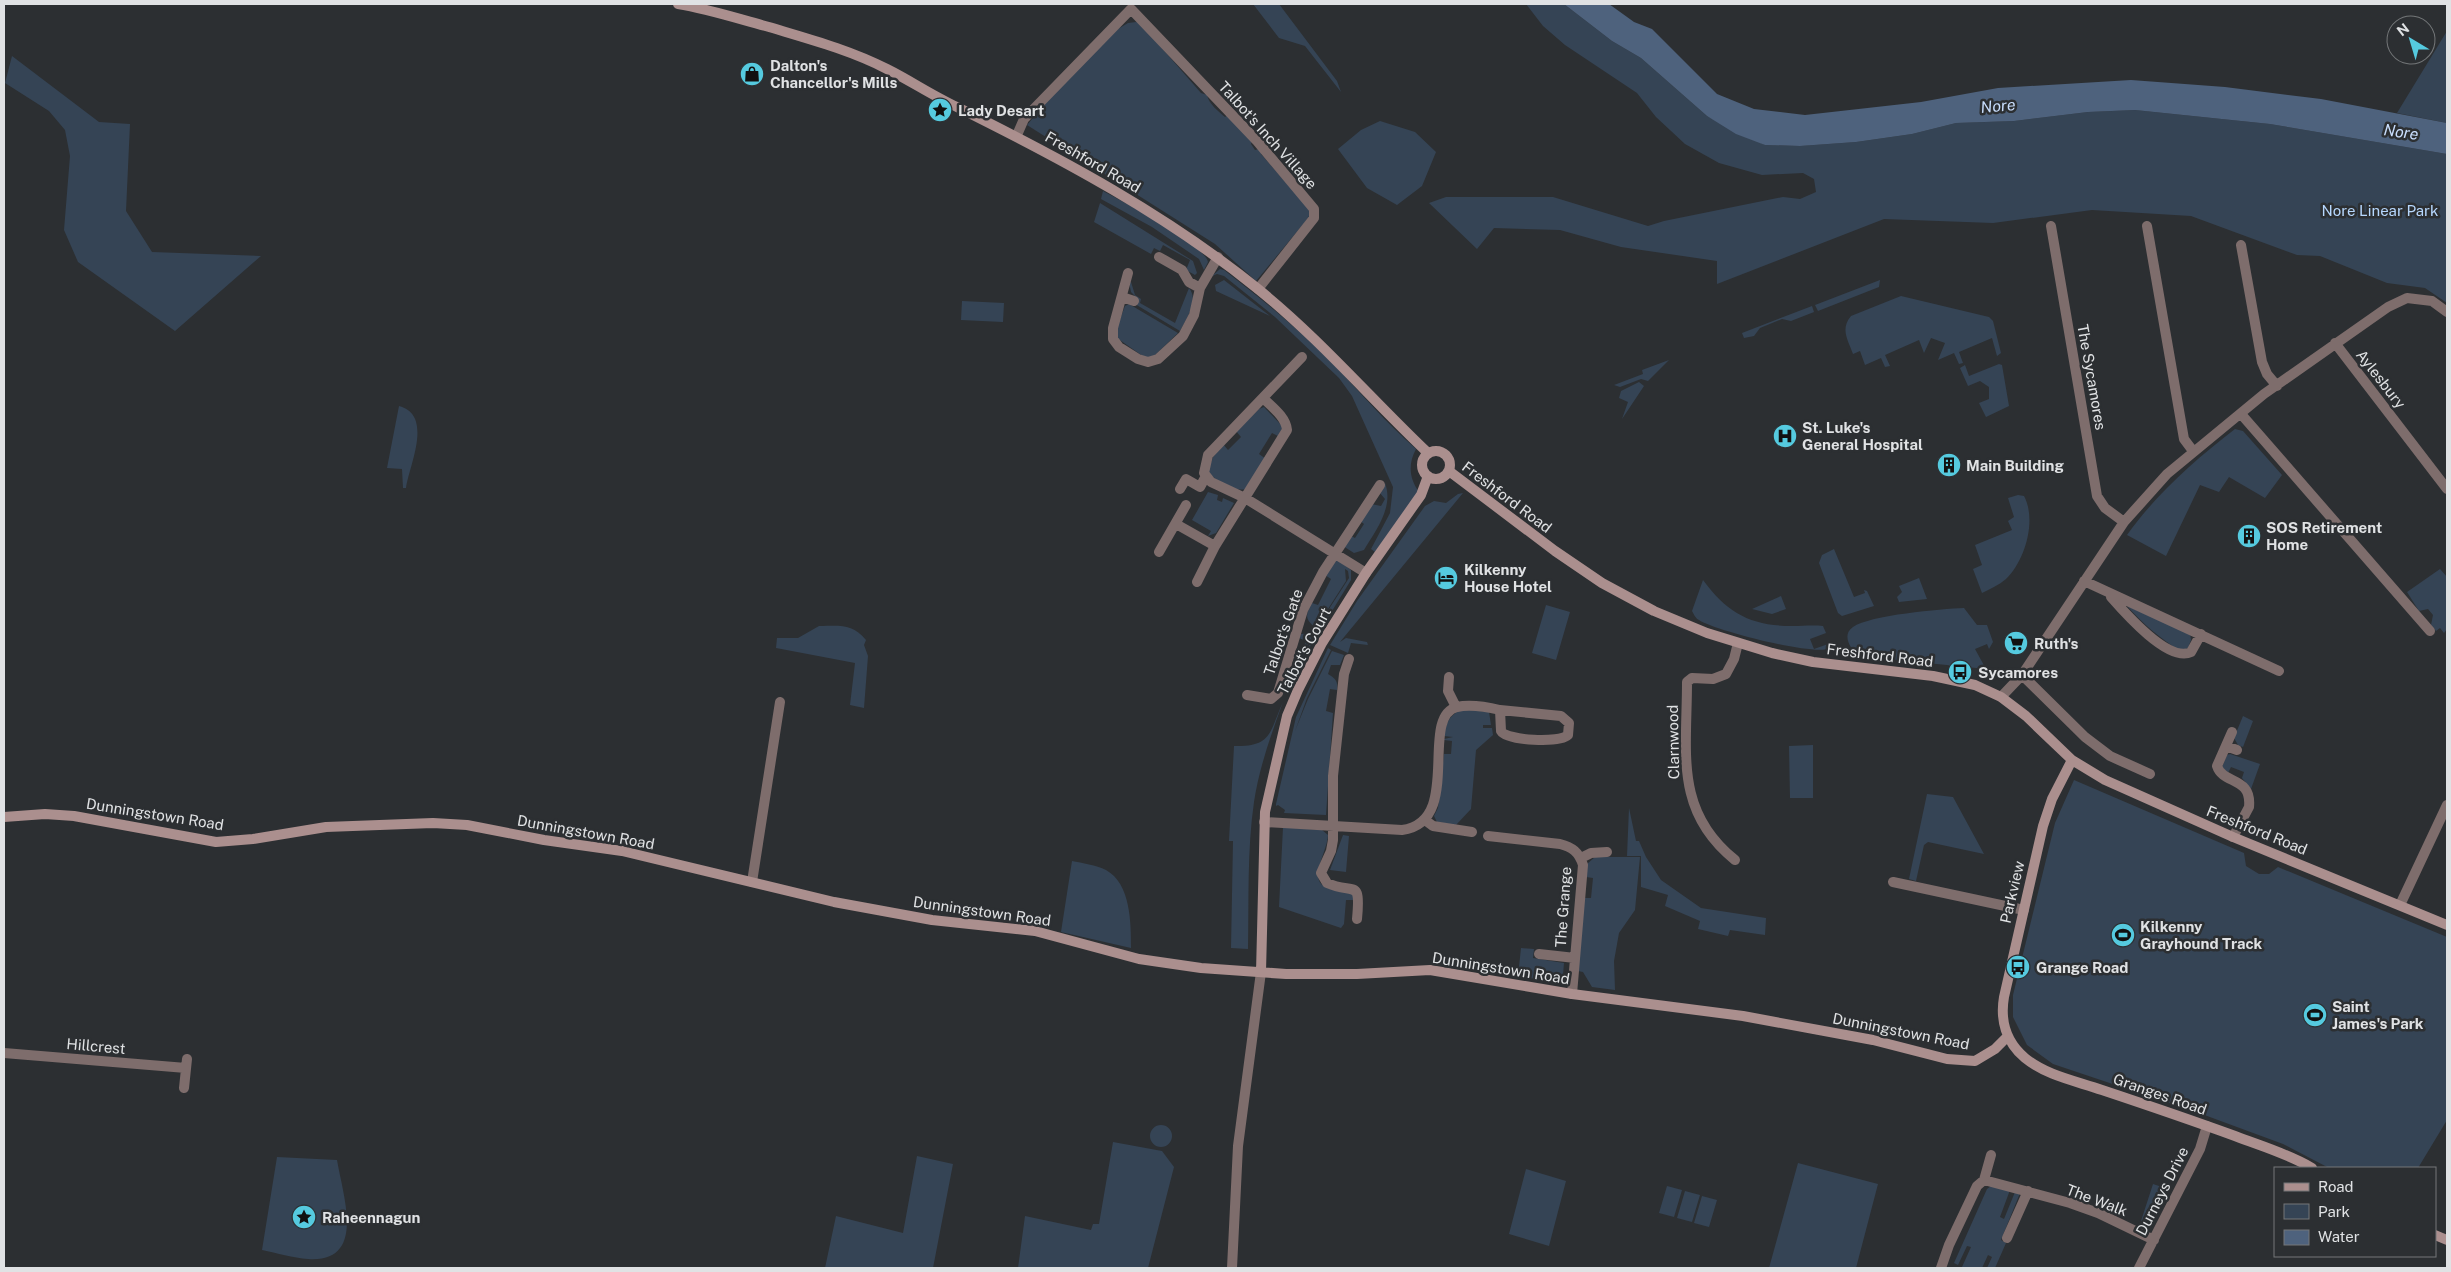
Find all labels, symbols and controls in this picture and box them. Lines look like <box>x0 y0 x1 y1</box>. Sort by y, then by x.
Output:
north arrow <box>2386 15 2436 65</box>
text: N <box>2394 20 2412 39</box>
place label: Dalton's Chancellor's Mills <box>770 57 897 91</box>
shop icon: Dalton's Chancellor's Mills <box>739 61 765 87</box>
street label: Talbot's Inch Village <box>1215 78 1321 192</box>
water label: Nore <box>1980 95 2016 117</box>
place icon: Lady Desart <box>927 97 953 123</box>
place label: Lady Desart <box>958 102 1044 119</box>
water label: Nore <box>2382 120 2420 144</box>
street label: Freshford Road <box>1042 128 1144 196</box>
park label: Nore Linear Park <box>2322 202 2438 219</box>
street label: The Sycamores <box>2074 323 2110 431</box>
street label: Aylesbury <box>2353 346 2409 412</box>
place label: St. Luke's General Hospital <box>1802 419 1923 453</box>
hospital icon: St. Luke's General Hospital <box>1772 423 1798 449</box>
building icon: Main Building <box>1936 452 1962 478</box>
place label: Main Building <box>1966 457 2064 474</box>
street label: Freshford Road <box>1459 458 1555 536</box>
place label: SOS Retirement Home <box>2266 519 2382 553</box>
building icon: SOS Retirement Home <box>2236 523 2262 549</box>
place label: Kilkenny House Hotel <box>1464 561 1552 595</box>
hotel icon: Kilkenny House Hotel <box>1433 565 1459 591</box>
street label: Talbot's Gate <box>1260 587 1306 677</box>
street label: Talbot's Court <box>1274 604 1334 697</box>
supermarket icon: Ruth's <box>2003 630 2029 656</box>
place label: Ruth's <box>2034 635 2079 652</box>
street label: Freshford Road <box>1826 640 1934 670</box>
bus stop icon: Sycamores <box>1947 659 1973 685</box>
place label: Sycamores <box>1978 664 2058 681</box>
street label: Clarnwood <box>1664 704 1682 780</box>
street label: Dunningstown Road <box>85 795 225 833</box>
street label: Freshford Road <box>2204 802 2310 858</box>
street label: Dunningstown Road <box>516 812 656 852</box>
street label: Parkview <box>1997 859 2027 925</box>
street label: The Grange <box>1552 866 1574 948</box>
street label: Dunningstown Road <box>912 893 1052 929</box>
place label: Kilkenny Grayhound Track <box>2140 918 2263 952</box>
sports icon: Kilkenny Grayhound Track <box>2110 922 2136 948</box>
street label: Dunningstown Road <box>1431 949 1571 987</box>
bus stop icon: Grange Road <box>2005 954 2031 980</box>
place label: Grange Road <box>2036 959 2128 976</box>
place label: Saint James's Park <box>2332 998 2424 1032</box>
sports icon: Saint James's Park <box>2302 1002 2328 1028</box>
street label: Dunningstown Road <box>1831 1009 1971 1053</box>
street label: Hillcrest <box>66 1035 126 1057</box>
street label: Granges Road <box>2111 1070 2209 1118</box>
street label: Durneys Drive <box>2132 1144 2192 1238</box>
legend <box>2274 1167 2436 1257</box>
text: Road <box>2318 1178 2354 1195</box>
street label: The Walk <box>2064 1181 2130 1219</box>
text: Park <box>2318 1203 2350 1220</box>
place icon: Raheennagun <box>291 1204 317 1230</box>
place label: Raheennagun <box>322 1209 420 1226</box>
text: Water <box>2318 1228 2360 1245</box>

